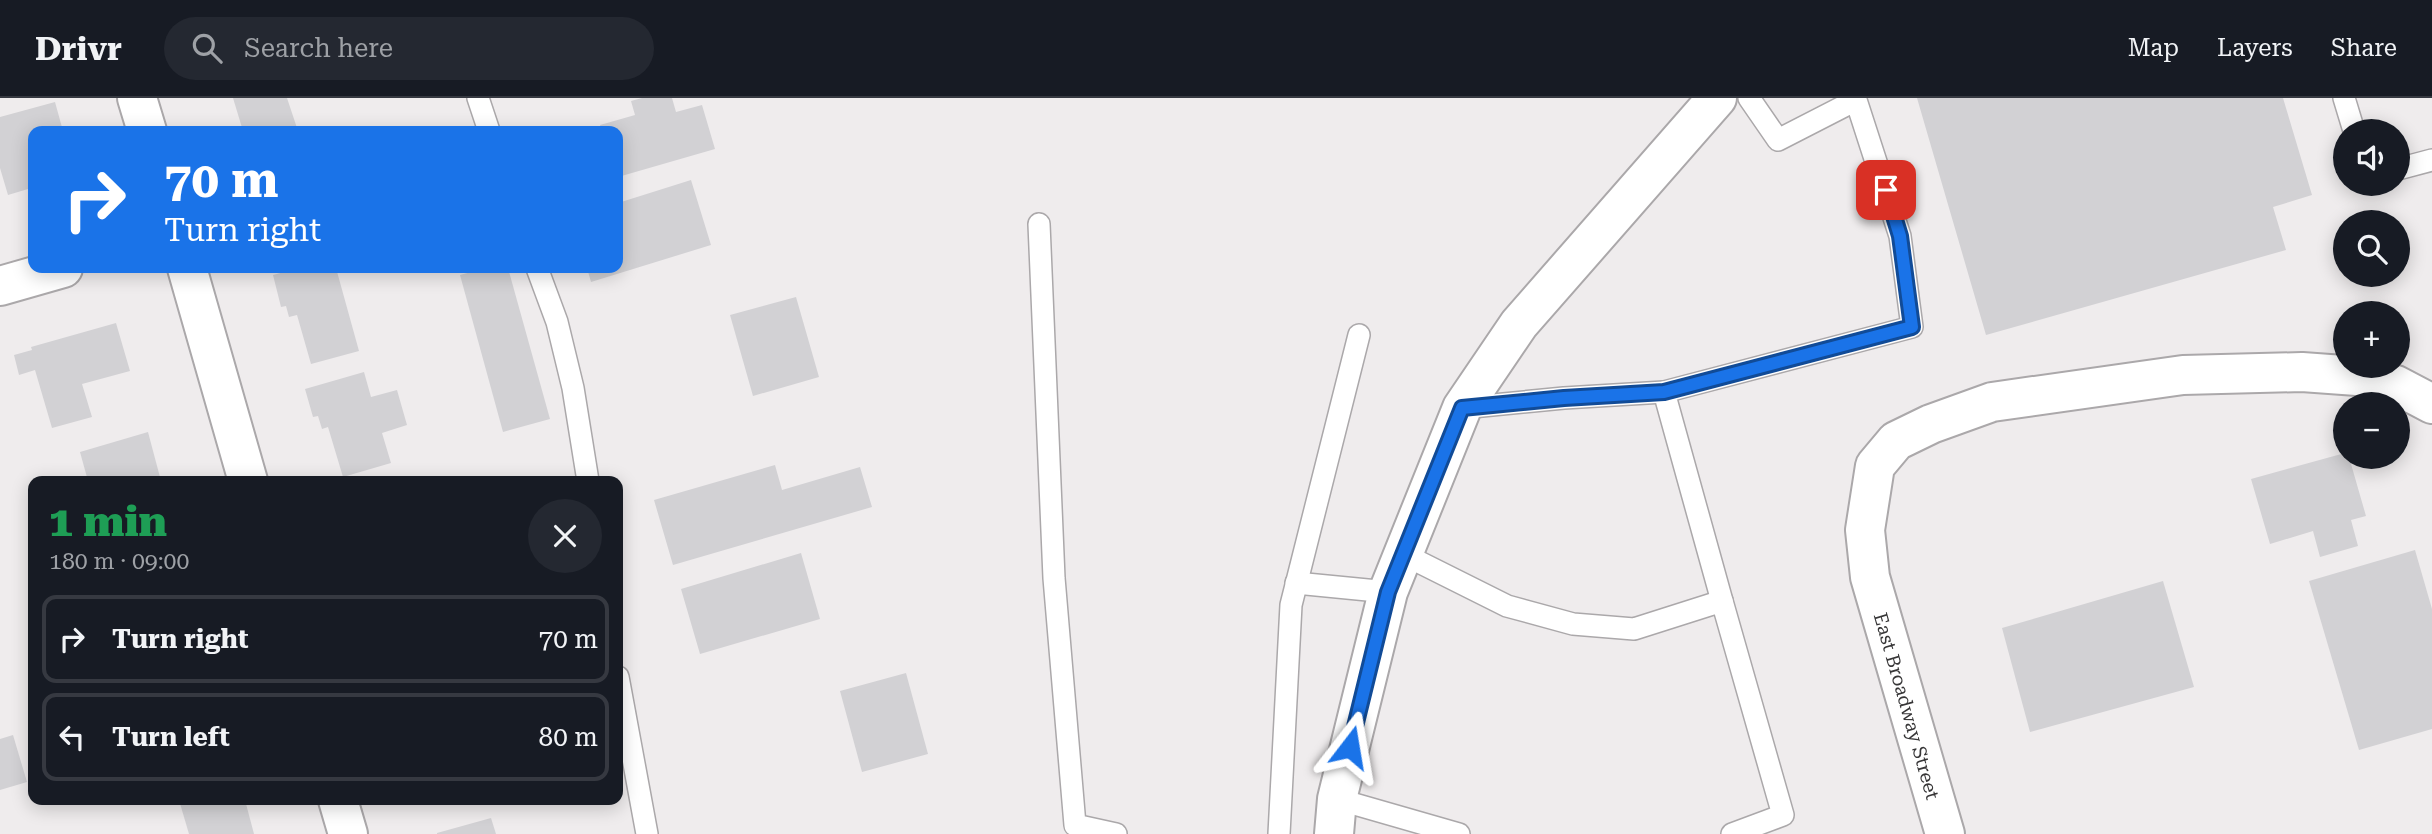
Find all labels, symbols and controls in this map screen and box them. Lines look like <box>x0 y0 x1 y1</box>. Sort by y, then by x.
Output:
search box <box>164 17 654 80</box>
text: Drivr <box>35 29 122 68</box>
icon: search <box>188 29 226 67</box>
text: Search here <box>244 33 393 63</box>
text: Map <box>2128 34 2179 62</box>
text: Layers <box>2217 34 2293 62</box>
text: Share <box>2331 34 2397 62</box>
map controls <box>2333 119 2410 469</box>
button: sound <box>2333 119 2410 196</box>
text: 70 m <box>164 152 279 209</box>
icon: right <box>49 154 140 245</box>
pin <box>1856 160 1916 220</box>
icon: arrive <box>1867 171 1905 209</box>
button: search <box>2333 210 2410 287</box>
text: Turn right <box>164 211 321 249</box>
button: + <box>2333 301 2410 378</box>
button: − <box>2333 392 2410 469</box>
text: 1 min <box>49 497 167 546</box>
button: close <box>528 499 602 573</box>
text: 180 m · 09:00 <box>49 548 189 575</box>
street label: East Broadway Street <box>1869 610 1944 802</box>
icon: right <box>53 620 91 658</box>
text: Turn right <box>112 624 248 654</box>
text: 70 m <box>539 624 598 654</box>
position arrow <box>1313 710 1387 784</box>
icon: left <box>53 718 91 756</box>
text: Turn left <box>112 722 230 752</box>
text: 80 m <box>539 722 598 752</box>

